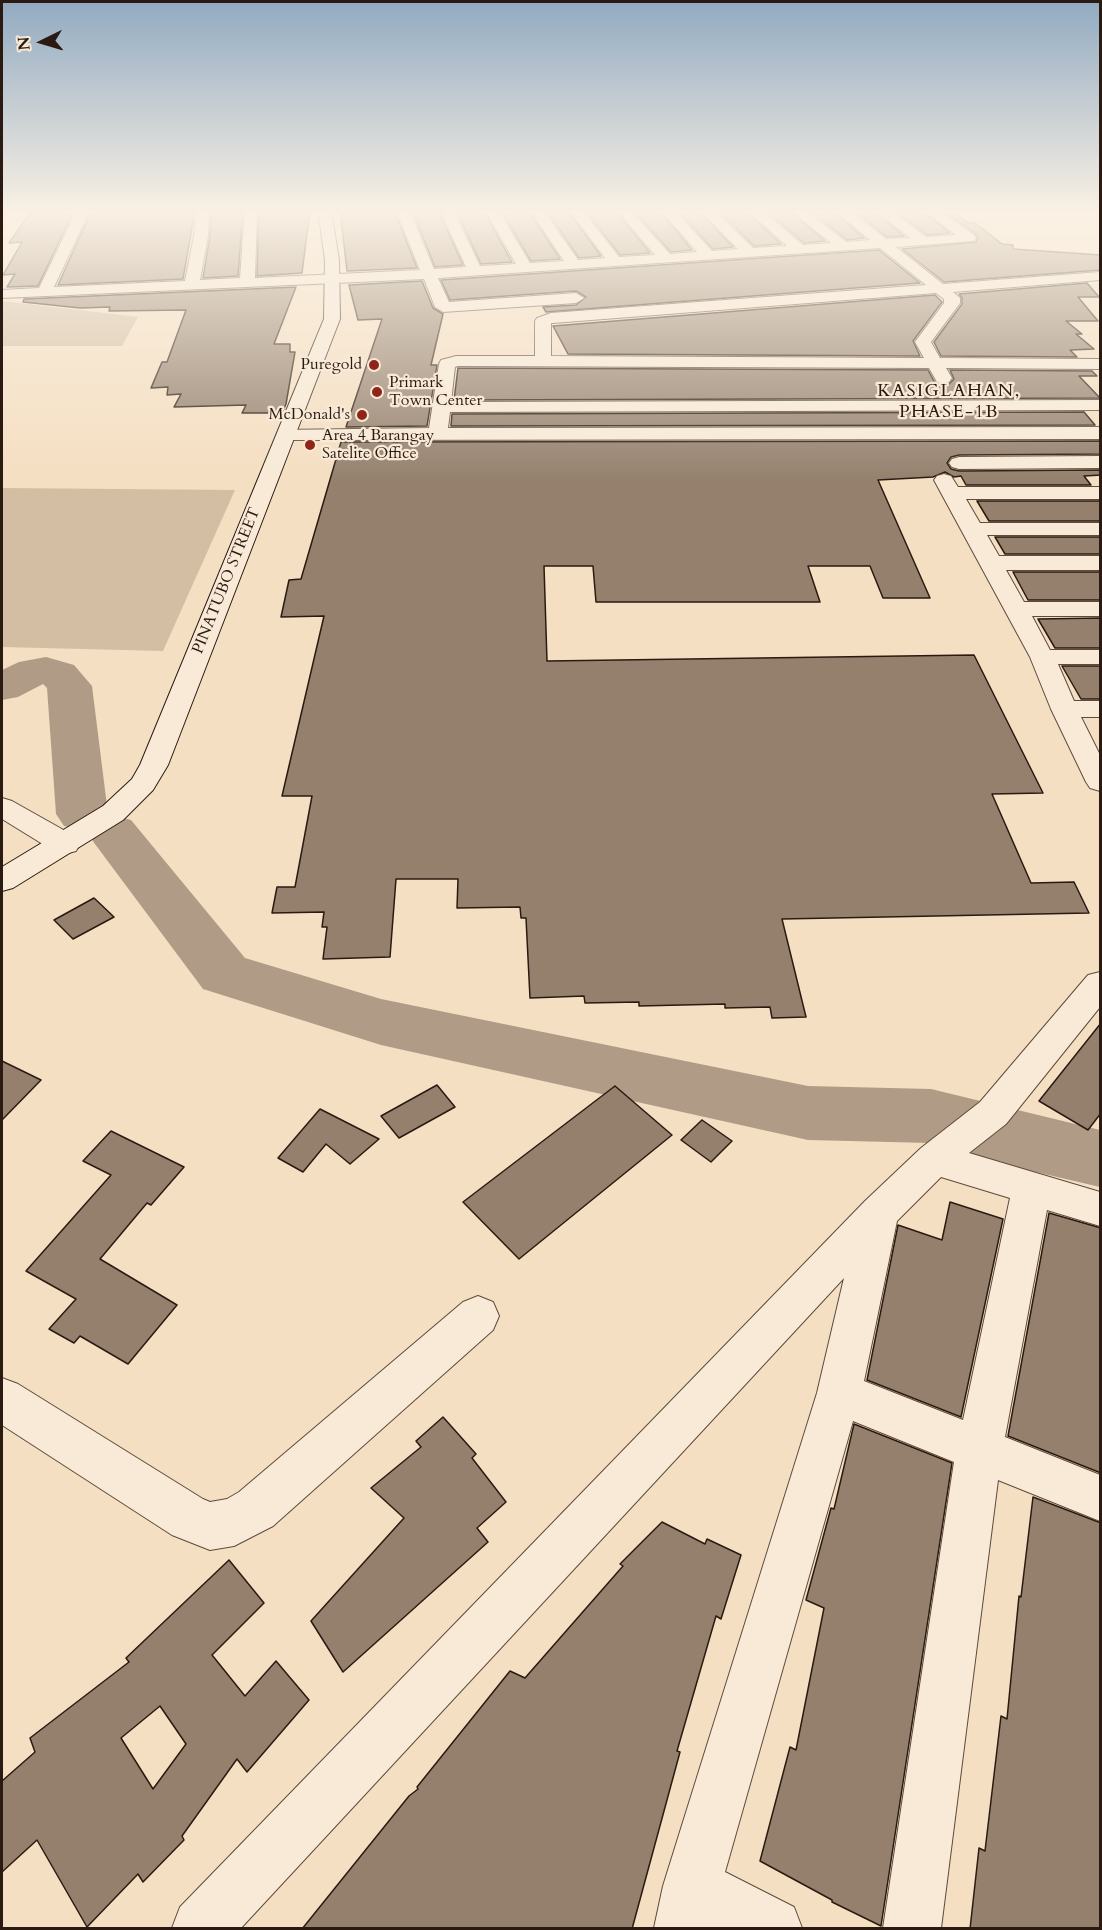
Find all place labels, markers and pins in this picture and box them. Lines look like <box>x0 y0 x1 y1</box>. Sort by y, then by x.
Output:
place label: Puregold <box>300 355 362 375</box>
marker: Puregold <box>367 358 381 372</box>
place label: Primark Town Center <box>389 373 482 411</box>
marker: Primark Town Center <box>370 385 384 399</box>
place label: McDonald's <box>268 405 350 425</box>
marker: McDonald's <box>355 408 369 422</box>
place label: Area 4 Barangay Satelite Office <box>322 426 434 464</box>
marker: Area 4 Barangay Satelite Office <box>303 438 317 452</box>

